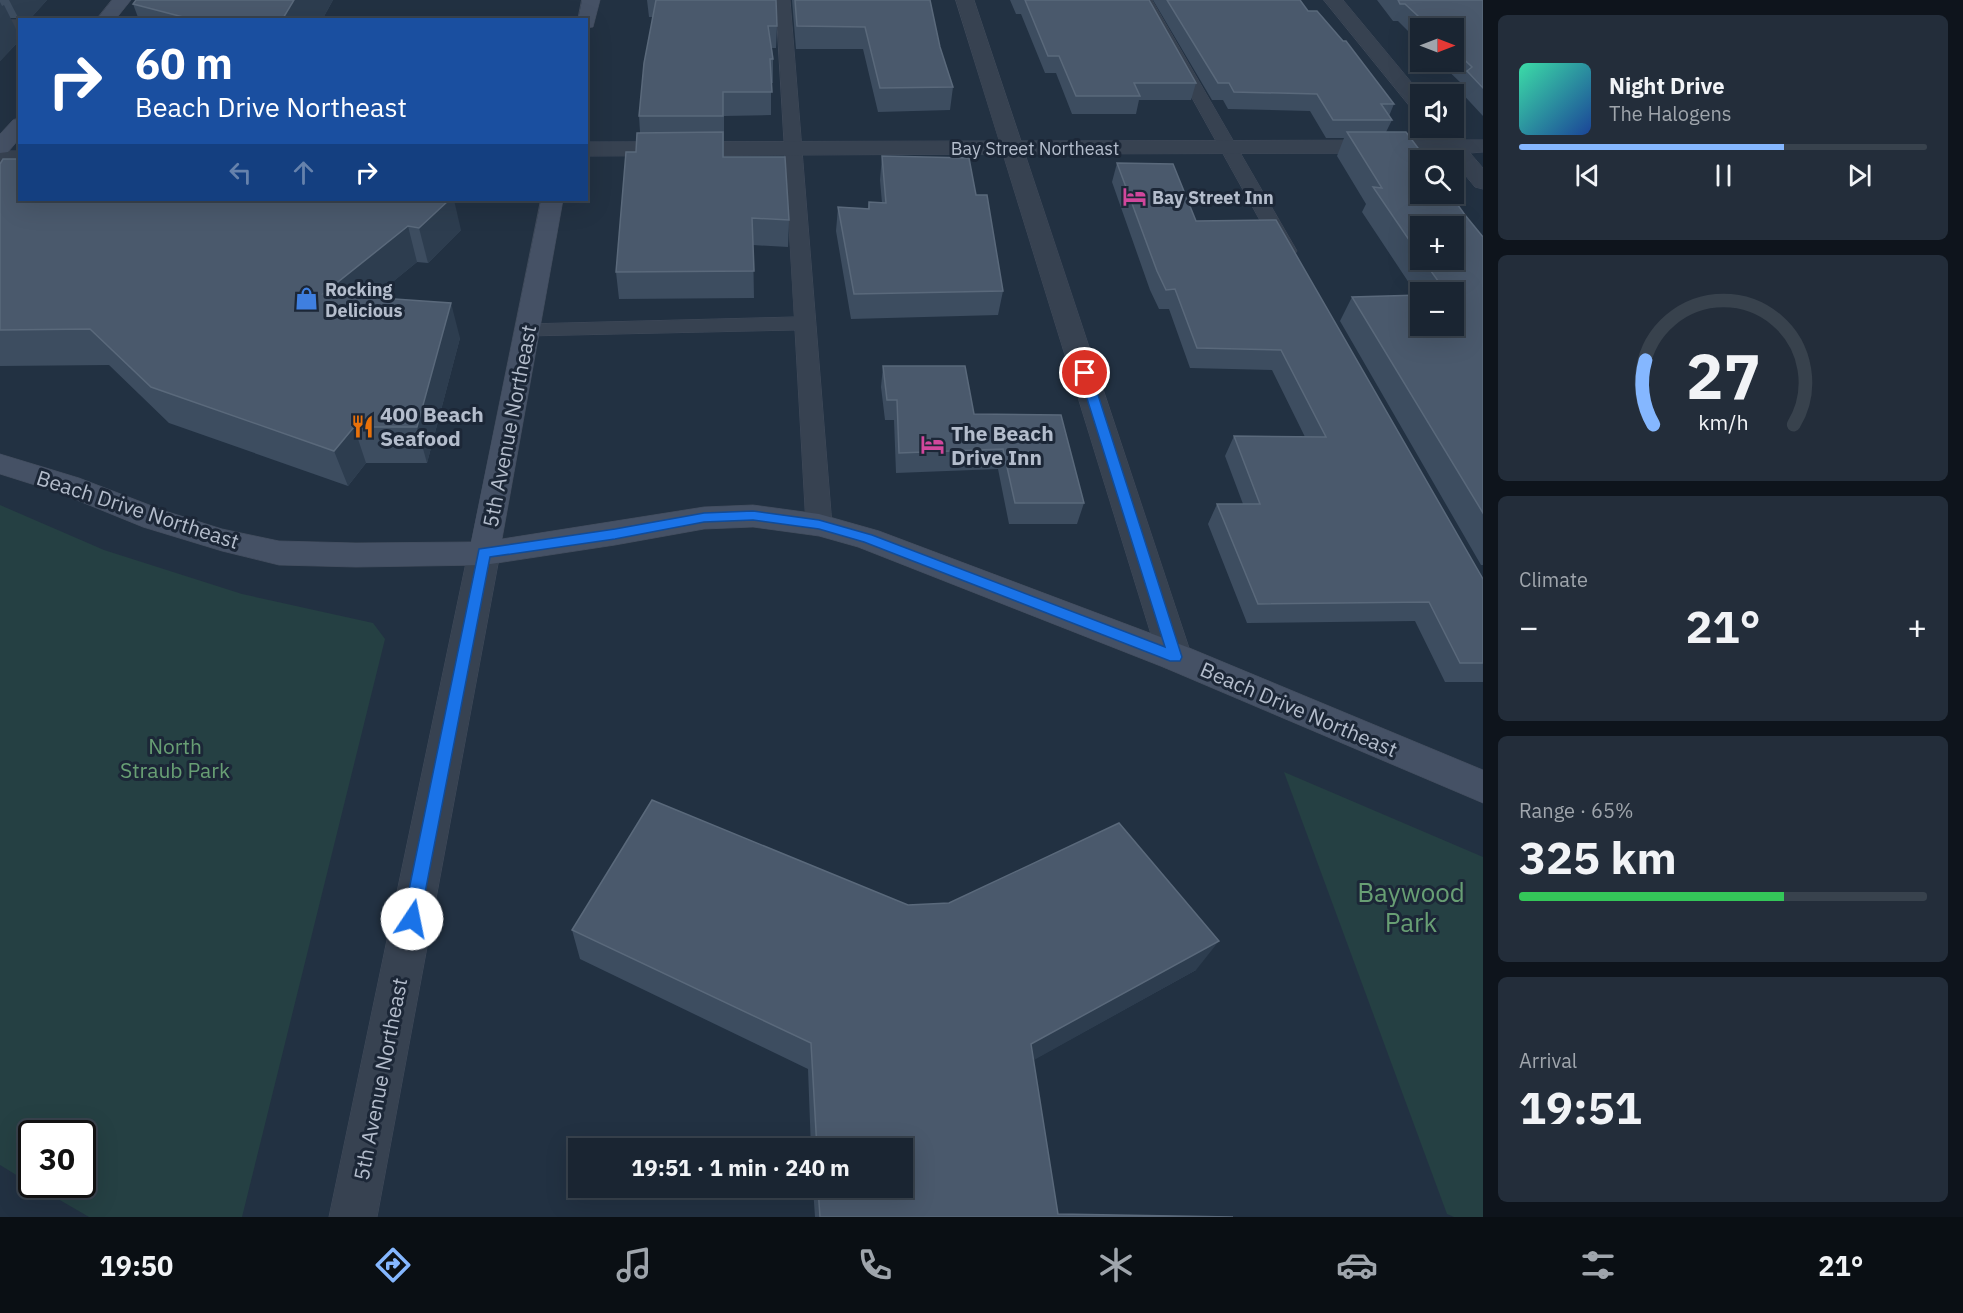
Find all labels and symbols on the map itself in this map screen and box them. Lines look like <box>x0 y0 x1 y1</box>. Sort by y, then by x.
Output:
north arrow <box>1410 18 1464 72</box>
street label: Bay Street Northeast <box>951 137 1119 160</box>
hotel icon: Bay Street Inn <box>1121 184 1147 210</box>
place label: Bay Street Inn <box>1152 186 1274 209</box>
place label: Rocking Delicious <box>325 278 403 322</box>
shop icon: Rocking Delicious <box>294 286 320 312</box>
street label: 5th Avenue Northeast <box>476 322 542 530</box>
pin <box>1059 347 1110 398</box>
place label: 400 Beach Seafood <box>380 400 484 452</box>
restaurant icon: 400 Beach Seafood <box>349 413 375 439</box>
place label: The Beach Drive Inn <box>951 419 1054 471</box>
hotel icon: The Beach Drive Inn <box>920 432 946 458</box>
street label: Beach Drive Northeast <box>33 463 243 555</box>
street label: Beach Drive Northeast <box>1196 655 1402 763</box>
park label: North Straub Park <box>120 732 230 784</box>
park label: Baywood Park <box>1357 875 1465 939</box>
position arrow <box>380 887 444 951</box>
street label: 5th Avenue Northeast <box>347 975 413 1183</box>
speed limit sign: 30 <box>18 1120 96 1198</box>

